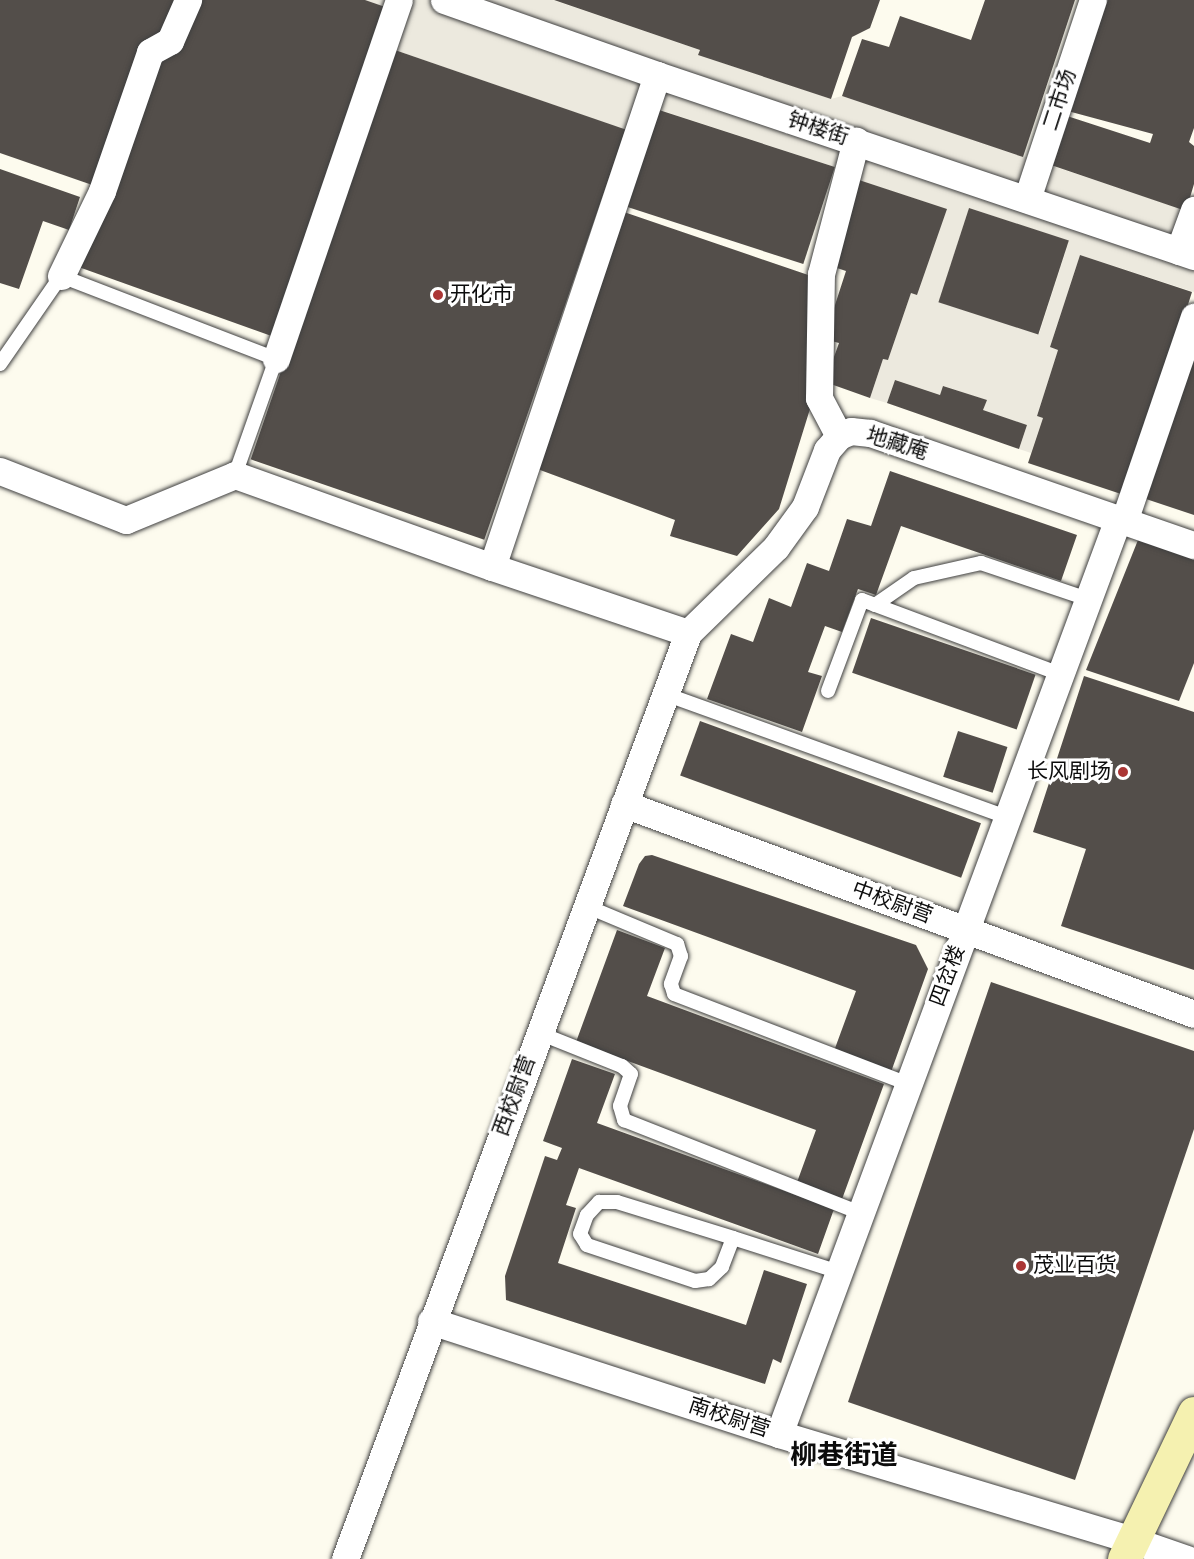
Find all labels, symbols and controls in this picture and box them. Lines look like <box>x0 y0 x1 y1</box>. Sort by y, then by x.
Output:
street label: 二市场 <box>1038 66 1082 134</box>
street label: 钟楼街 <box>784 107 852 151</box>
place label: 开化市 <box>450 282 513 308</box>
marker: 开化市 <box>431 288 445 302</box>
street label: 地藏庵 <box>863 423 931 465</box>
place label: 长风剧场 <box>1027 759 1111 785</box>
marker: 长风剧场 <box>1116 765 1130 779</box>
street label: 中校尉营 <box>848 877 936 929</box>
street label: 四岔楼 <box>925 942 971 1010</box>
street label: 西校尉营 <box>489 1052 541 1140</box>
place label: 茂业百货 <box>1033 1253 1117 1279</box>
marker: 茂业百货 <box>1014 1259 1028 1273</box>
street label: 南校尉营 <box>685 1393 773 1443</box>
district label: 柳巷街道 <box>790 1441 898 1473</box>

